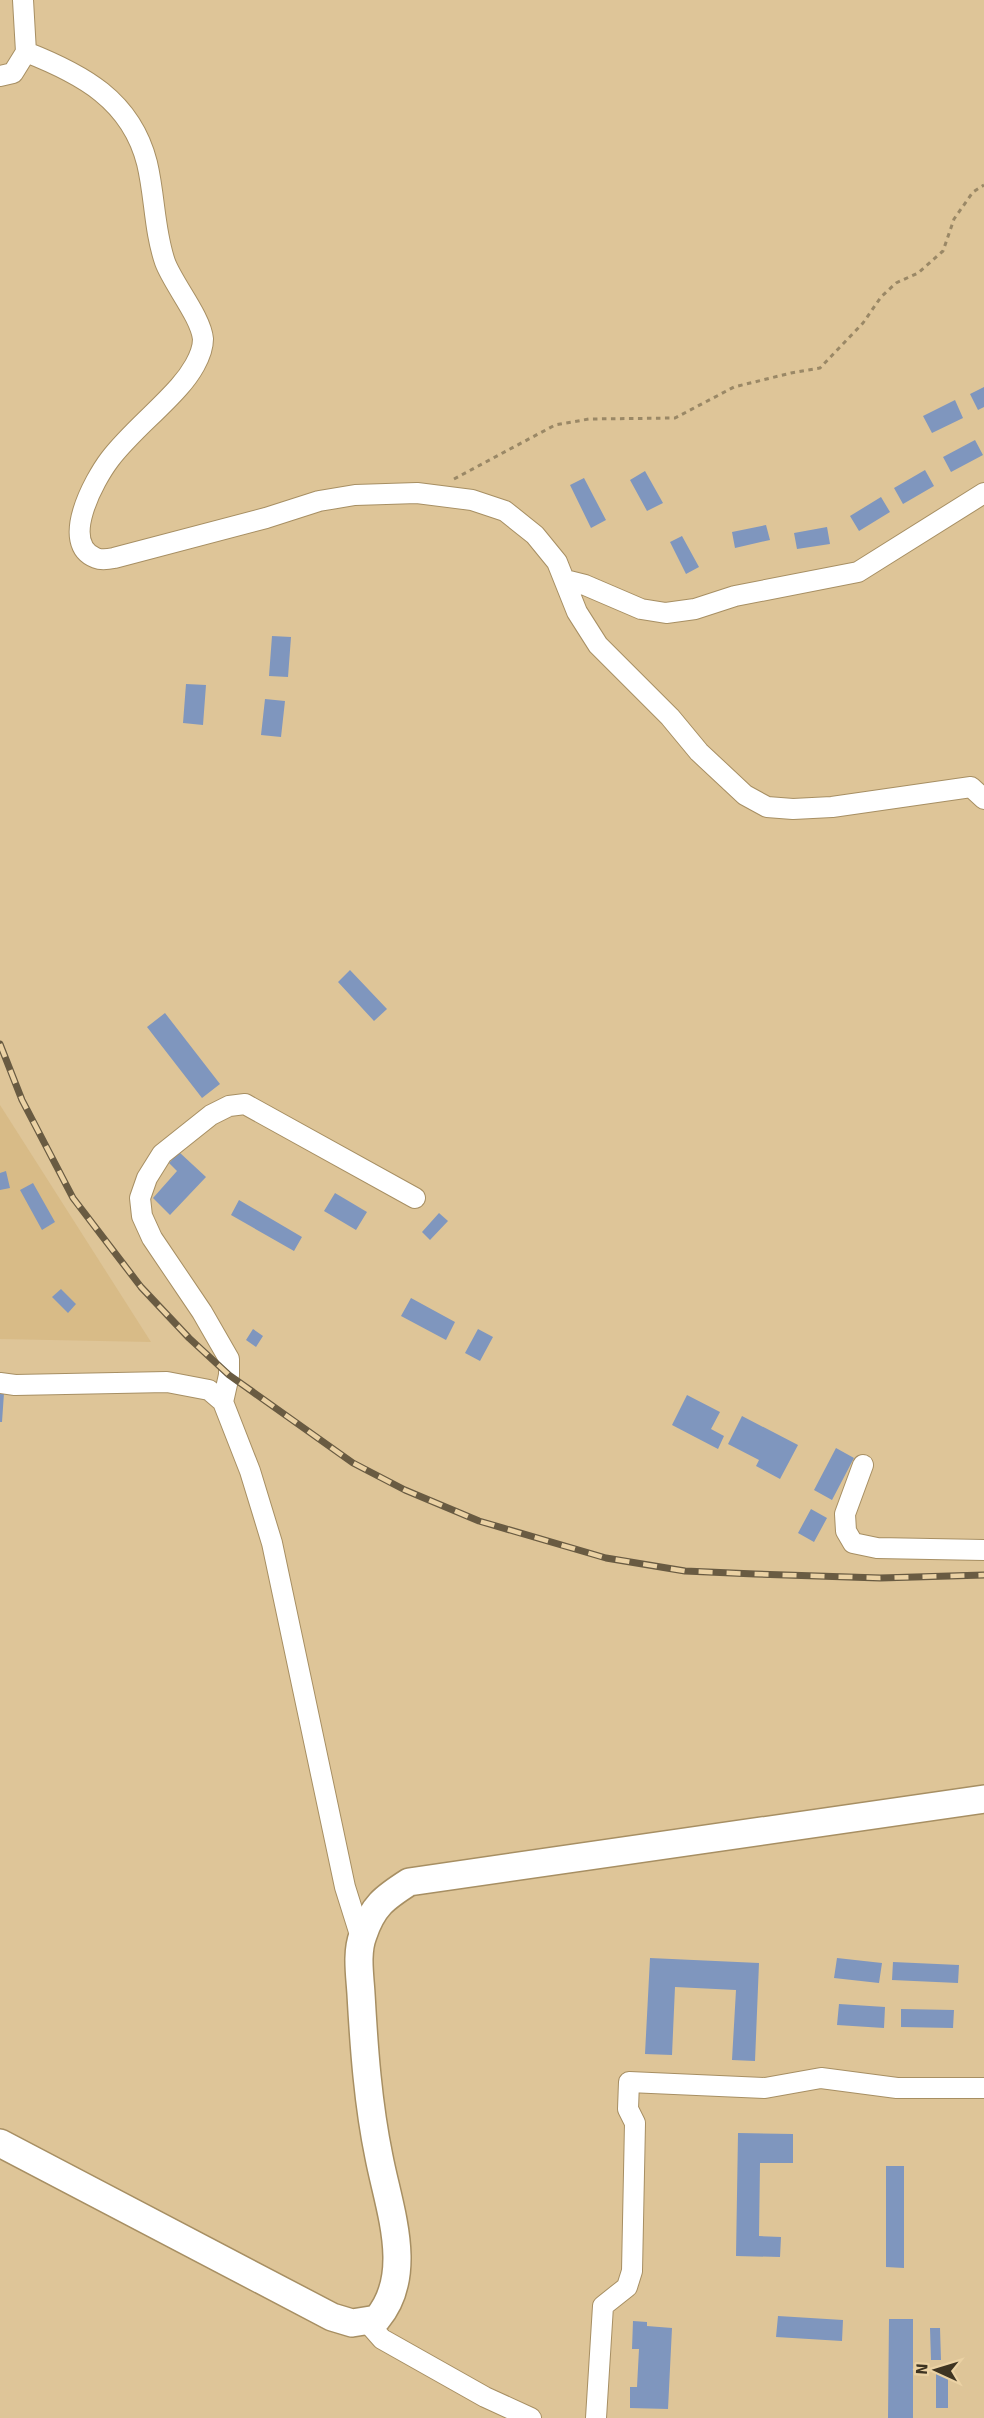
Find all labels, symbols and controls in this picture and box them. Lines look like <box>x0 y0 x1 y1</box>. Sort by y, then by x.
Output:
north arrow <box>906 2340 966 2400</box>
text: N <box>912 2363 932 2375</box>

